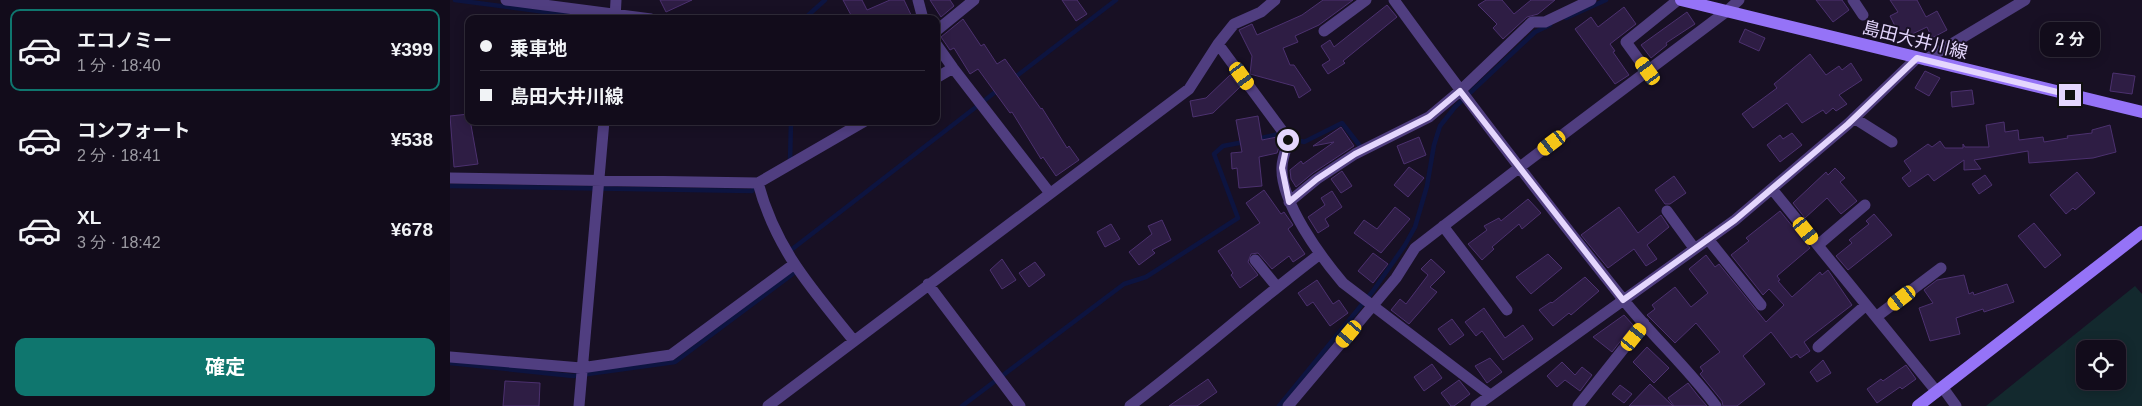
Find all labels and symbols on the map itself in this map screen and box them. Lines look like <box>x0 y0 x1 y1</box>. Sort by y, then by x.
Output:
street label: 島田大井川線 <box>1860 17 1970 63</box>
callout: 2 分 <box>2040 22 2100 58</box>
car <box>1633 54 1662 88</box>
car <box>1227 59 1256 93</box>
route end <box>2059 84 2081 106</box>
car <box>1535 128 1568 158</box>
route start <box>1277 129 1299 151</box>
car <box>1790 215 1821 247</box>
car <box>1885 283 1918 313</box>
car <box>1333 318 1364 350</box>
car <box>1618 321 1649 353</box>

